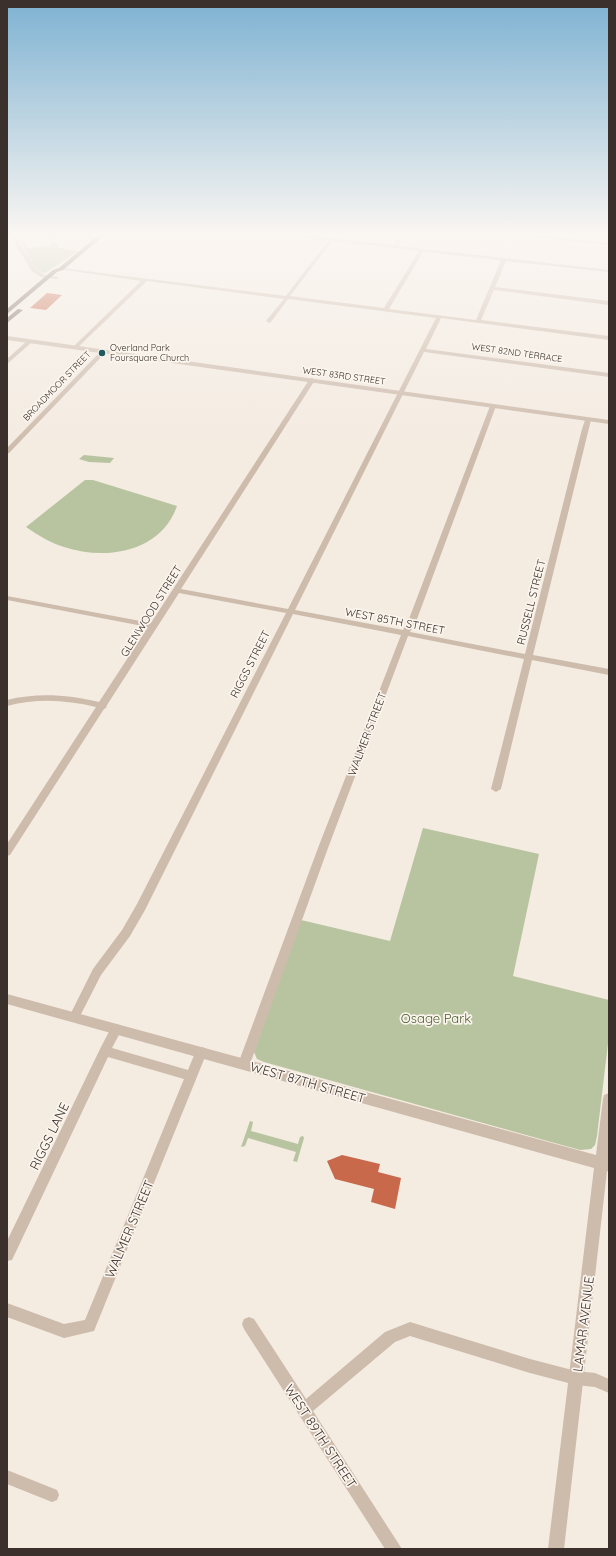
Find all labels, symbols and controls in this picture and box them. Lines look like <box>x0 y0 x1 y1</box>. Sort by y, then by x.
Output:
street label: WEST 82ND TERRACE <box>471 341 563 364</box>
place label: Overland Park Foursquare Church <box>110 342 189 363</box>
street label: BROADMOOR STREET <box>20 348 93 423</box>
marker: Overland Park Foursquare Church <box>97 348 107 358</box>
street label: WEST 83RD STREET <box>302 364 387 387</box>
street label: RUSSELL STREET <box>514 557 548 646</box>
street label: GLENWOOD STREET <box>117 562 185 659</box>
street label: WEST 85TH STREET <box>344 604 447 638</box>
street label: RIGGS STREET <box>227 628 273 700</box>
street label: WALMER STREET <box>345 690 390 778</box>
park label: Osage Park <box>401 1010 471 1026</box>
street label: WEST 87TH STREET <box>249 1058 368 1106</box>
street label: RIGGS LANE <box>26 1100 72 1172</box>
street label: WALMER STREET <box>101 1178 157 1280</box>
street label: LAMAR AVENUE <box>569 1275 597 1373</box>
street label: WEST 89TH STREET <box>282 1381 361 1491</box>

